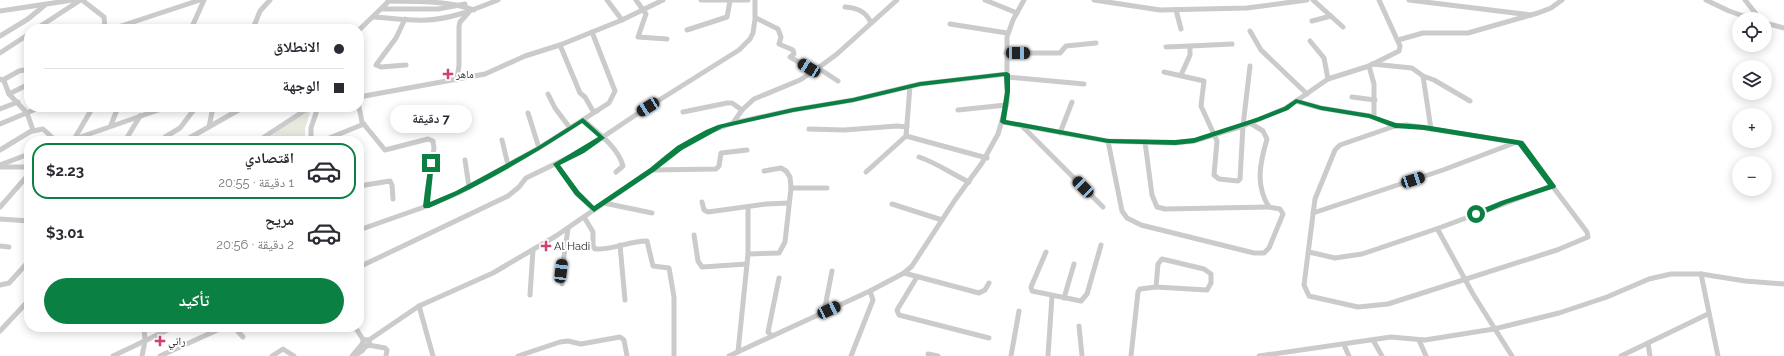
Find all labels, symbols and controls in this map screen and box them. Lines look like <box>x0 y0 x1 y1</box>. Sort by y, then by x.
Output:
map controls <box>1732 12 1772 196</box>
button: locate <box>1732 12 1772 52</box>
text: الانطلاق <box>274 38 320 56</box>
car <box>1006 47 1030 59</box>
car <box>796 57 822 79</box>
button: layers <box>1732 60 1772 100</box>
place label: ماهر <box>455 68 474 81</box>
marker: ماهر <box>443 69 453 79</box>
text: الوجهة <box>282 77 320 95</box>
car <box>635 96 661 118</box>
callout: 7 دقيقة <box>390 105 472 133</box>
button: + <box>1732 108 1772 148</box>
text: 7 دقيقة <box>412 111 450 126</box>
text: اقتصادي <box>245 149 294 167</box>
icon: car <box>306 153 342 189</box>
route end <box>422 154 440 172</box>
button: − <box>1732 156 1772 196</box>
text: $2.23 <box>46 162 84 180</box>
car <box>1400 171 1426 189</box>
car <box>1070 174 1096 200</box>
text: 1 دقيقة · 20:55 <box>218 175 294 190</box>
route start <box>1467 205 1485 223</box>
text: مريح <box>265 211 294 229</box>
icon: car <box>306 215 342 251</box>
text: $3.01 <box>46 224 84 242</box>
text: 2 دقيقة · 20:56 <box>216 237 294 252</box>
place label: Al Hadi <box>554 240 590 253</box>
marker: Al Hadi <box>541 241 551 251</box>
car <box>554 258 568 284</box>
button: تأكيد <box>44 278 344 324</box>
car <box>816 299 842 321</box>
place label: راني <box>168 335 185 350</box>
marker: راني <box>155 336 165 346</box>

